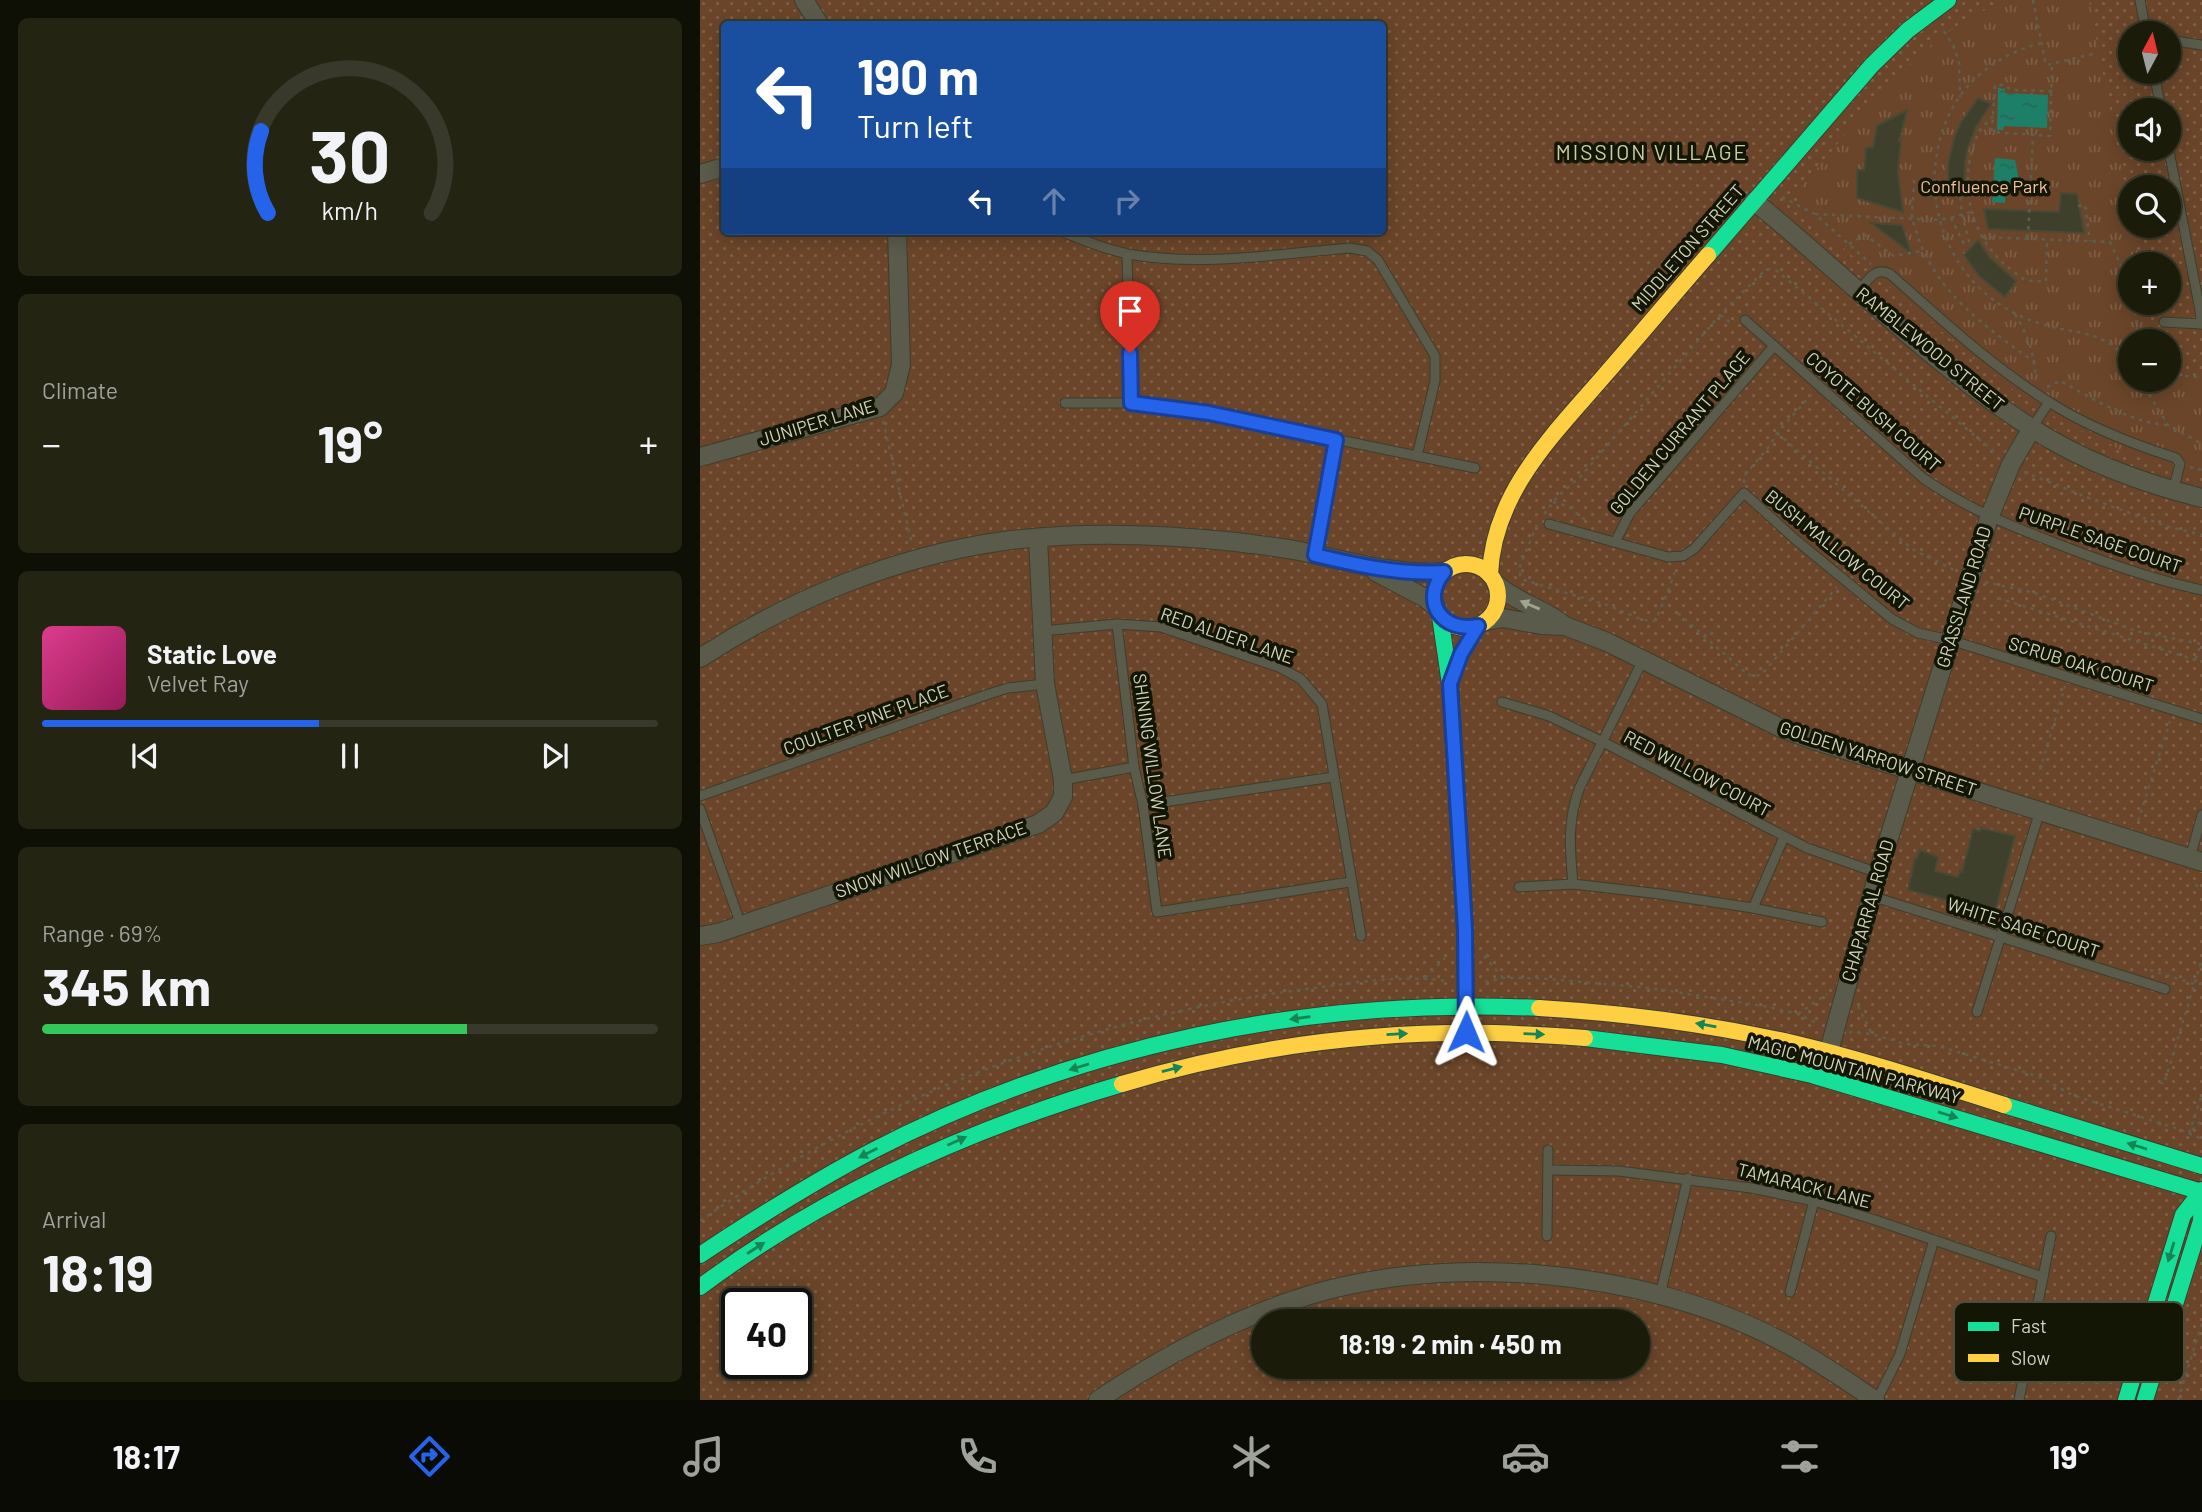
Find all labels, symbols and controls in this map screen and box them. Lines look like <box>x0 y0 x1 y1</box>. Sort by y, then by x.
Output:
north arrow <box>2118 21 2180 84</box>
map controls <box>2118 21 2181 392</box>
text: 190 m <box>857 46 979 105</box>
icon: left <box>742 49 833 140</box>
button: sound <box>2118 98 2181 161</box>
text: Turn left <box>857 106 974 144</box>
text: 30 <box>310 111 390 199</box>
district label: MISSION VILLAGE <box>1556 139 1748 164</box>
park label: Confluence Park <box>1920 175 2048 197</box>
button: search <box>2118 175 2181 238</box>
street label: MIDDLETON STREET <box>1626 180 1748 315</box>
icon: left <box>962 182 1000 220</box>
icon: ahead <box>1035 182 1073 220</box>
icon: right <box>1108 182 1146 220</box>
text: km/h <box>322 195 378 225</box>
button: + <box>2118 252 2181 315</box>
pin <box>1100 281 1160 353</box>
street label: RAMBLEWOOD STREET <box>1852 282 2009 415</box>
icon: arrive <box>1111 292 1149 330</box>
button: − <box>2118 329 2181 392</box>
street label: GOLDEN CURRANT PLACE <box>1604 346 1754 519</box>
street label: COYOTE BUSH COURT <box>1802 347 1946 476</box>
text: Climate <box>42 376 118 404</box>
street label: JUNIPER LANE <box>756 394 877 450</box>
text: 19° <box>317 411 383 473</box>
text: − <box>42 420 61 466</box>
text: + <box>639 420 658 466</box>
street label: BUSH MALLOW COURT <box>1761 484 1914 614</box>
street label: PURPLE SAGE COURT <box>2016 501 2185 577</box>
street label: GRASSLAND ROAD <box>1931 523 1995 670</box>
one-way arrow <box>1519 600 1540 611</box>
street label: RED ALDER LANE <box>1158 602 1297 668</box>
street label: SCRUB OAK COURT <box>2006 631 2157 697</box>
text: Static Love <box>147 638 277 669</box>
text: Velvet Ray <box>147 669 249 697</box>
street label: SHINING WILLOW LANE <box>1129 672 1177 860</box>
street label: COULTER PINE PLACE <box>780 679 951 759</box>
street label: GOLDEN YARROW STREET <box>1777 716 1980 800</box>
street label: RED WILLOW COURT <box>1620 725 1775 821</box>
icon: previous <box>126 737 164 775</box>
icon: pause <box>331 737 369 775</box>
icon: next <box>536 737 574 775</box>
street label: SNOW WILLOW TERRACE <box>832 816 1029 902</box>
street label: CHAPARRAL ROAD <box>1836 837 1898 984</box>
street label: WHITE SAGE COURT <box>1944 892 2102 962</box>
text: Range · 69% <box>42 919 162 947</box>
text: 345 km <box>42 954 211 1016</box>
position arrow <box>1429 995 1503 1069</box>
one-way arrow <box>1289 1013 1311 1024</box>
one-way arrow <box>1695 1019 1717 1030</box>
one-way arrow <box>1386 1028 1408 1039</box>
one-way arrow <box>1523 1028 1545 1039</box>
street label: MAGIC MOUNTAIN PARKWAY <box>1745 1030 1963 1108</box>
one-way arrow <box>1068 1062 1089 1072</box>
one-way arrow <box>1161 1063 1183 1074</box>
one-way arrow <box>1938 1110 1959 1120</box>
one-way arrow <box>946 1135 967 1146</box>
one-way arrow <box>2126 1140 2147 1150</box>
one-way arrow <box>859 1147 878 1159</box>
street label: TAMARACK LANE <box>1735 1158 1873 1212</box>
text: Arrival <box>42 1205 106 1233</box>
text: 18:19 <box>42 1240 154 1302</box>
one-way arrow <box>747 1242 766 1255</box>
one-way arrow <box>2166 1242 2176 1263</box>
speed limit sign: 40 <box>721 1288 812 1379</box>
legend <box>1954 1302 2184 1382</box>
text: Fast <box>2011 1314 2047 1337</box>
text: 18:19 · 2 min · 450 m <box>1339 1328 1562 1359</box>
text: Slow <box>2011 1346 2050 1369</box>
icon: directions <box>405 1432 454 1481</box>
icon: music <box>679 1432 728 1481</box>
icon: phone <box>953 1432 1002 1481</box>
icon: climate <box>1227 1432 1276 1481</box>
icon: car <box>1501 1432 1550 1481</box>
icon: filters <box>1775 1432 1824 1481</box>
text: 18:17 <box>113 1437 180 1475</box>
text: 19° <box>2049 1437 2089 1475</box>

